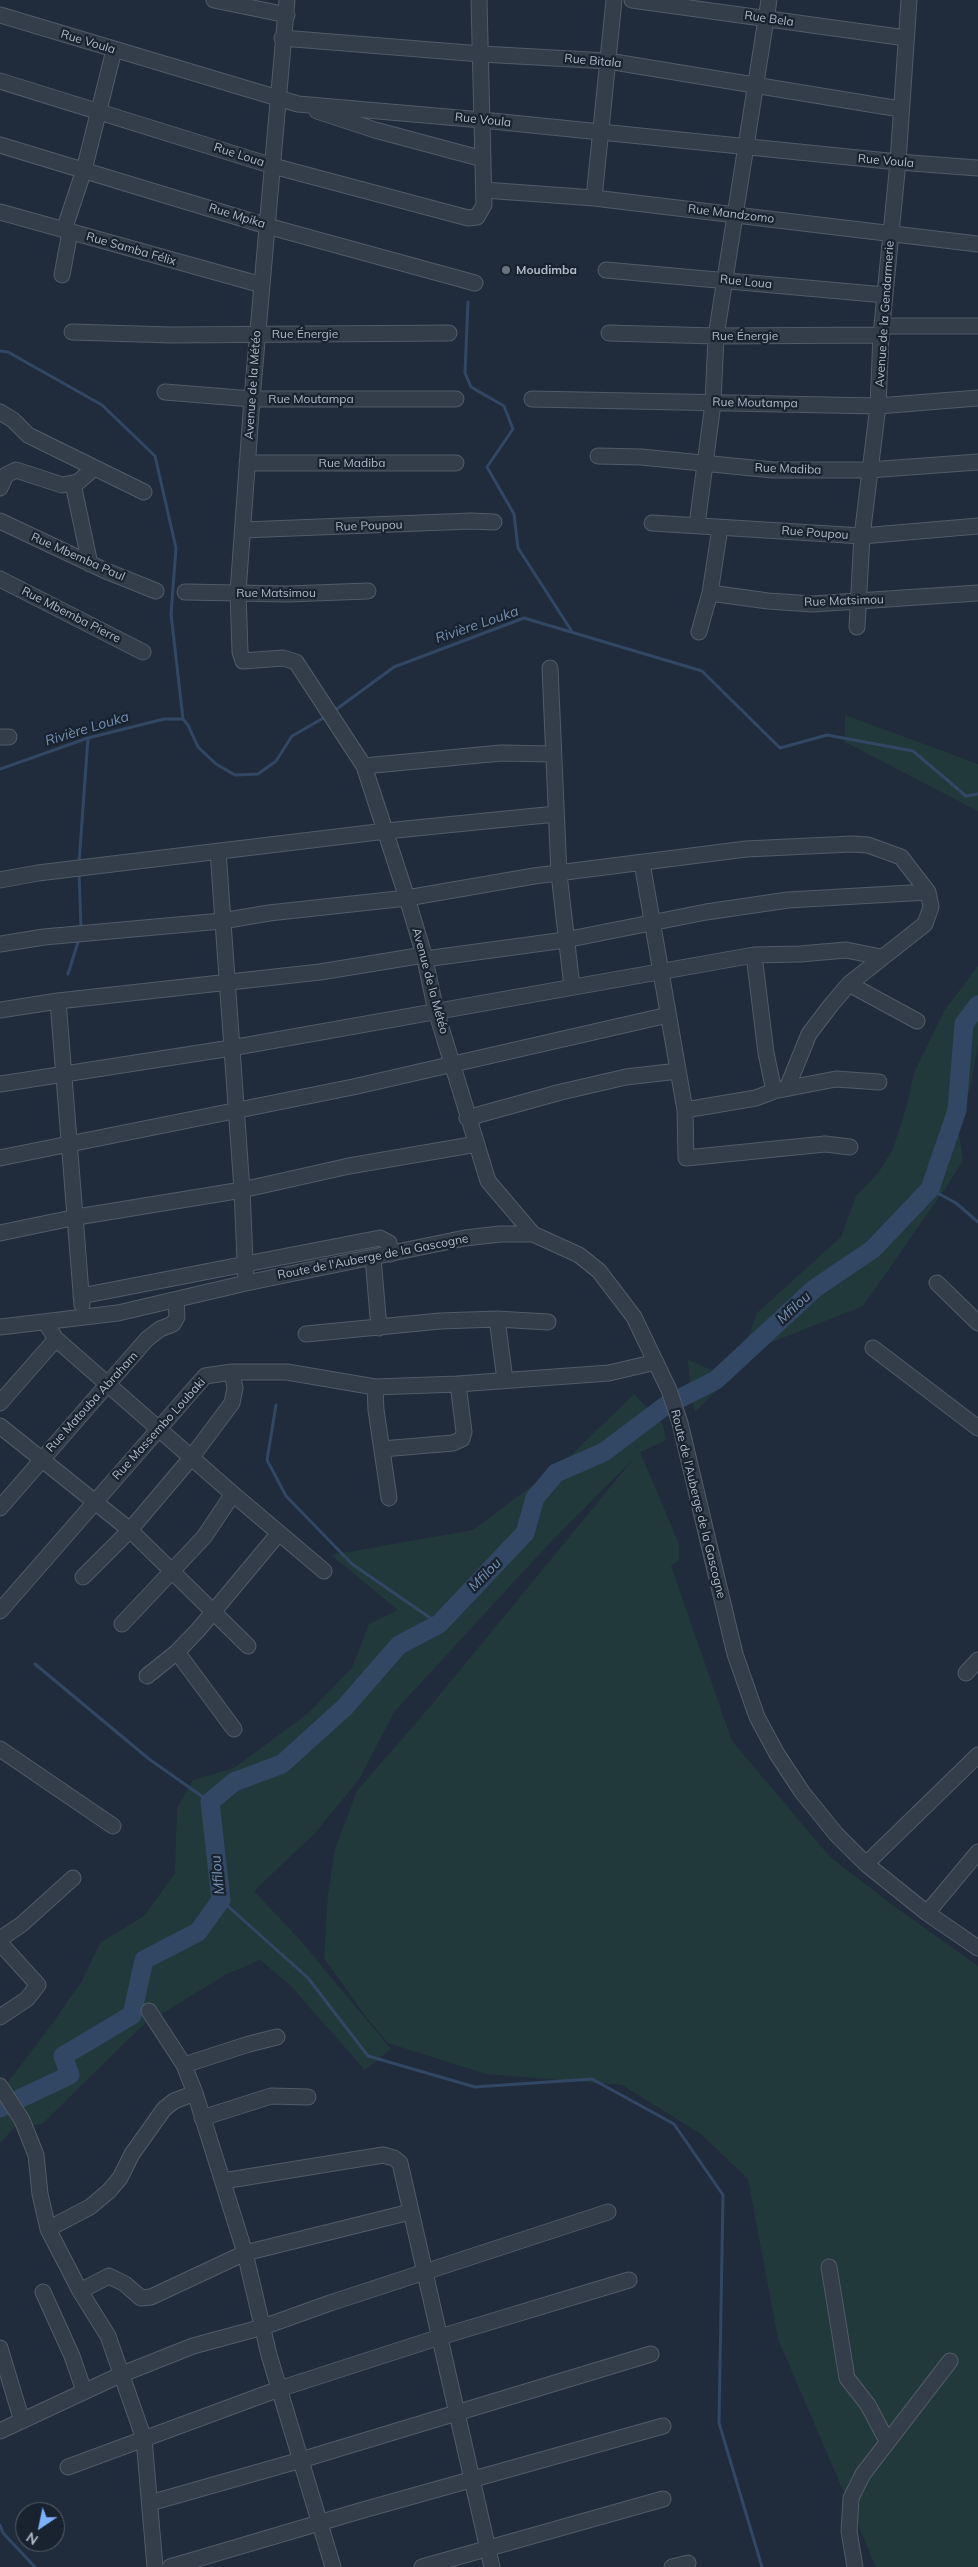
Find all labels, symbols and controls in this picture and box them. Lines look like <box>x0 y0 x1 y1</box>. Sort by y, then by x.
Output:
street label: Rue Bela <box>743 8 795 30</box>
street label: Rue Voula <box>59 27 117 57</box>
street label: Rue Bitala <box>564 51 622 71</box>
street label: Rue Voula <box>454 110 512 130</box>
street label: Rue Loua <box>212 140 266 170</box>
street label: Rue Voula <box>857 151 915 171</box>
street label: Rue Mpika <box>207 201 267 231</box>
street label: Rue Mandzomo <box>687 202 775 226</box>
street label: Rue Samba Félix <box>84 229 178 269</box>
street label: Avenue de la Gendarmerie <box>873 240 897 388</box>
place label: Moudimba <box>516 263 577 277</box>
marker: Moudimba <box>500 264 512 276</box>
street label: Rue Loua <box>719 272 773 292</box>
street label: Rue Énergie <box>272 327 338 341</box>
street label: Rue Énergie <box>712 329 778 343</box>
street label: Avenue de la Météo <box>242 330 264 440</box>
street label: Rue Moutampa <box>268 392 354 406</box>
street label: Rue Moutampa <box>712 395 798 411</box>
street label: Rue Madiba <box>319 456 385 470</box>
street label: Rue Madiba <box>754 461 822 477</box>
street label: Rue Poupou <box>335 518 403 534</box>
street label: Rue Poupou <box>781 523 849 543</box>
street label: Rue Mbemba Paul <box>29 530 127 584</box>
street label: Rue Mbemba Pierre <box>19 584 123 646</box>
street label: Rue Matsimou <box>236 586 316 600</box>
street label: Rue Matsimou <box>804 592 884 610</box>
water label: Rivière Louka <box>433 603 521 647</box>
water label: Rivière Louka <box>43 708 131 750</box>
street label: Avenue de la Météo <box>409 926 451 1036</box>
street label: Route de l'Auberge de la Gascogne <box>276 1231 470 1283</box>
water label: Mfilou <box>774 1288 814 1328</box>
street label: Rue Matouba Abraham <box>43 1349 141 1455</box>
street label: Rue Massembo Loubaki <box>109 1375 209 1483</box>
street label: Route de l'Auberge de la Gascogne <box>668 1408 728 1600</box>
water label: Mfilou <box>465 1555 505 1595</box>
water label: Mfilou <box>208 1855 228 1895</box>
north arrow <box>15 2502 65 2552</box>
text: N <box>23 2528 42 2549</box>

